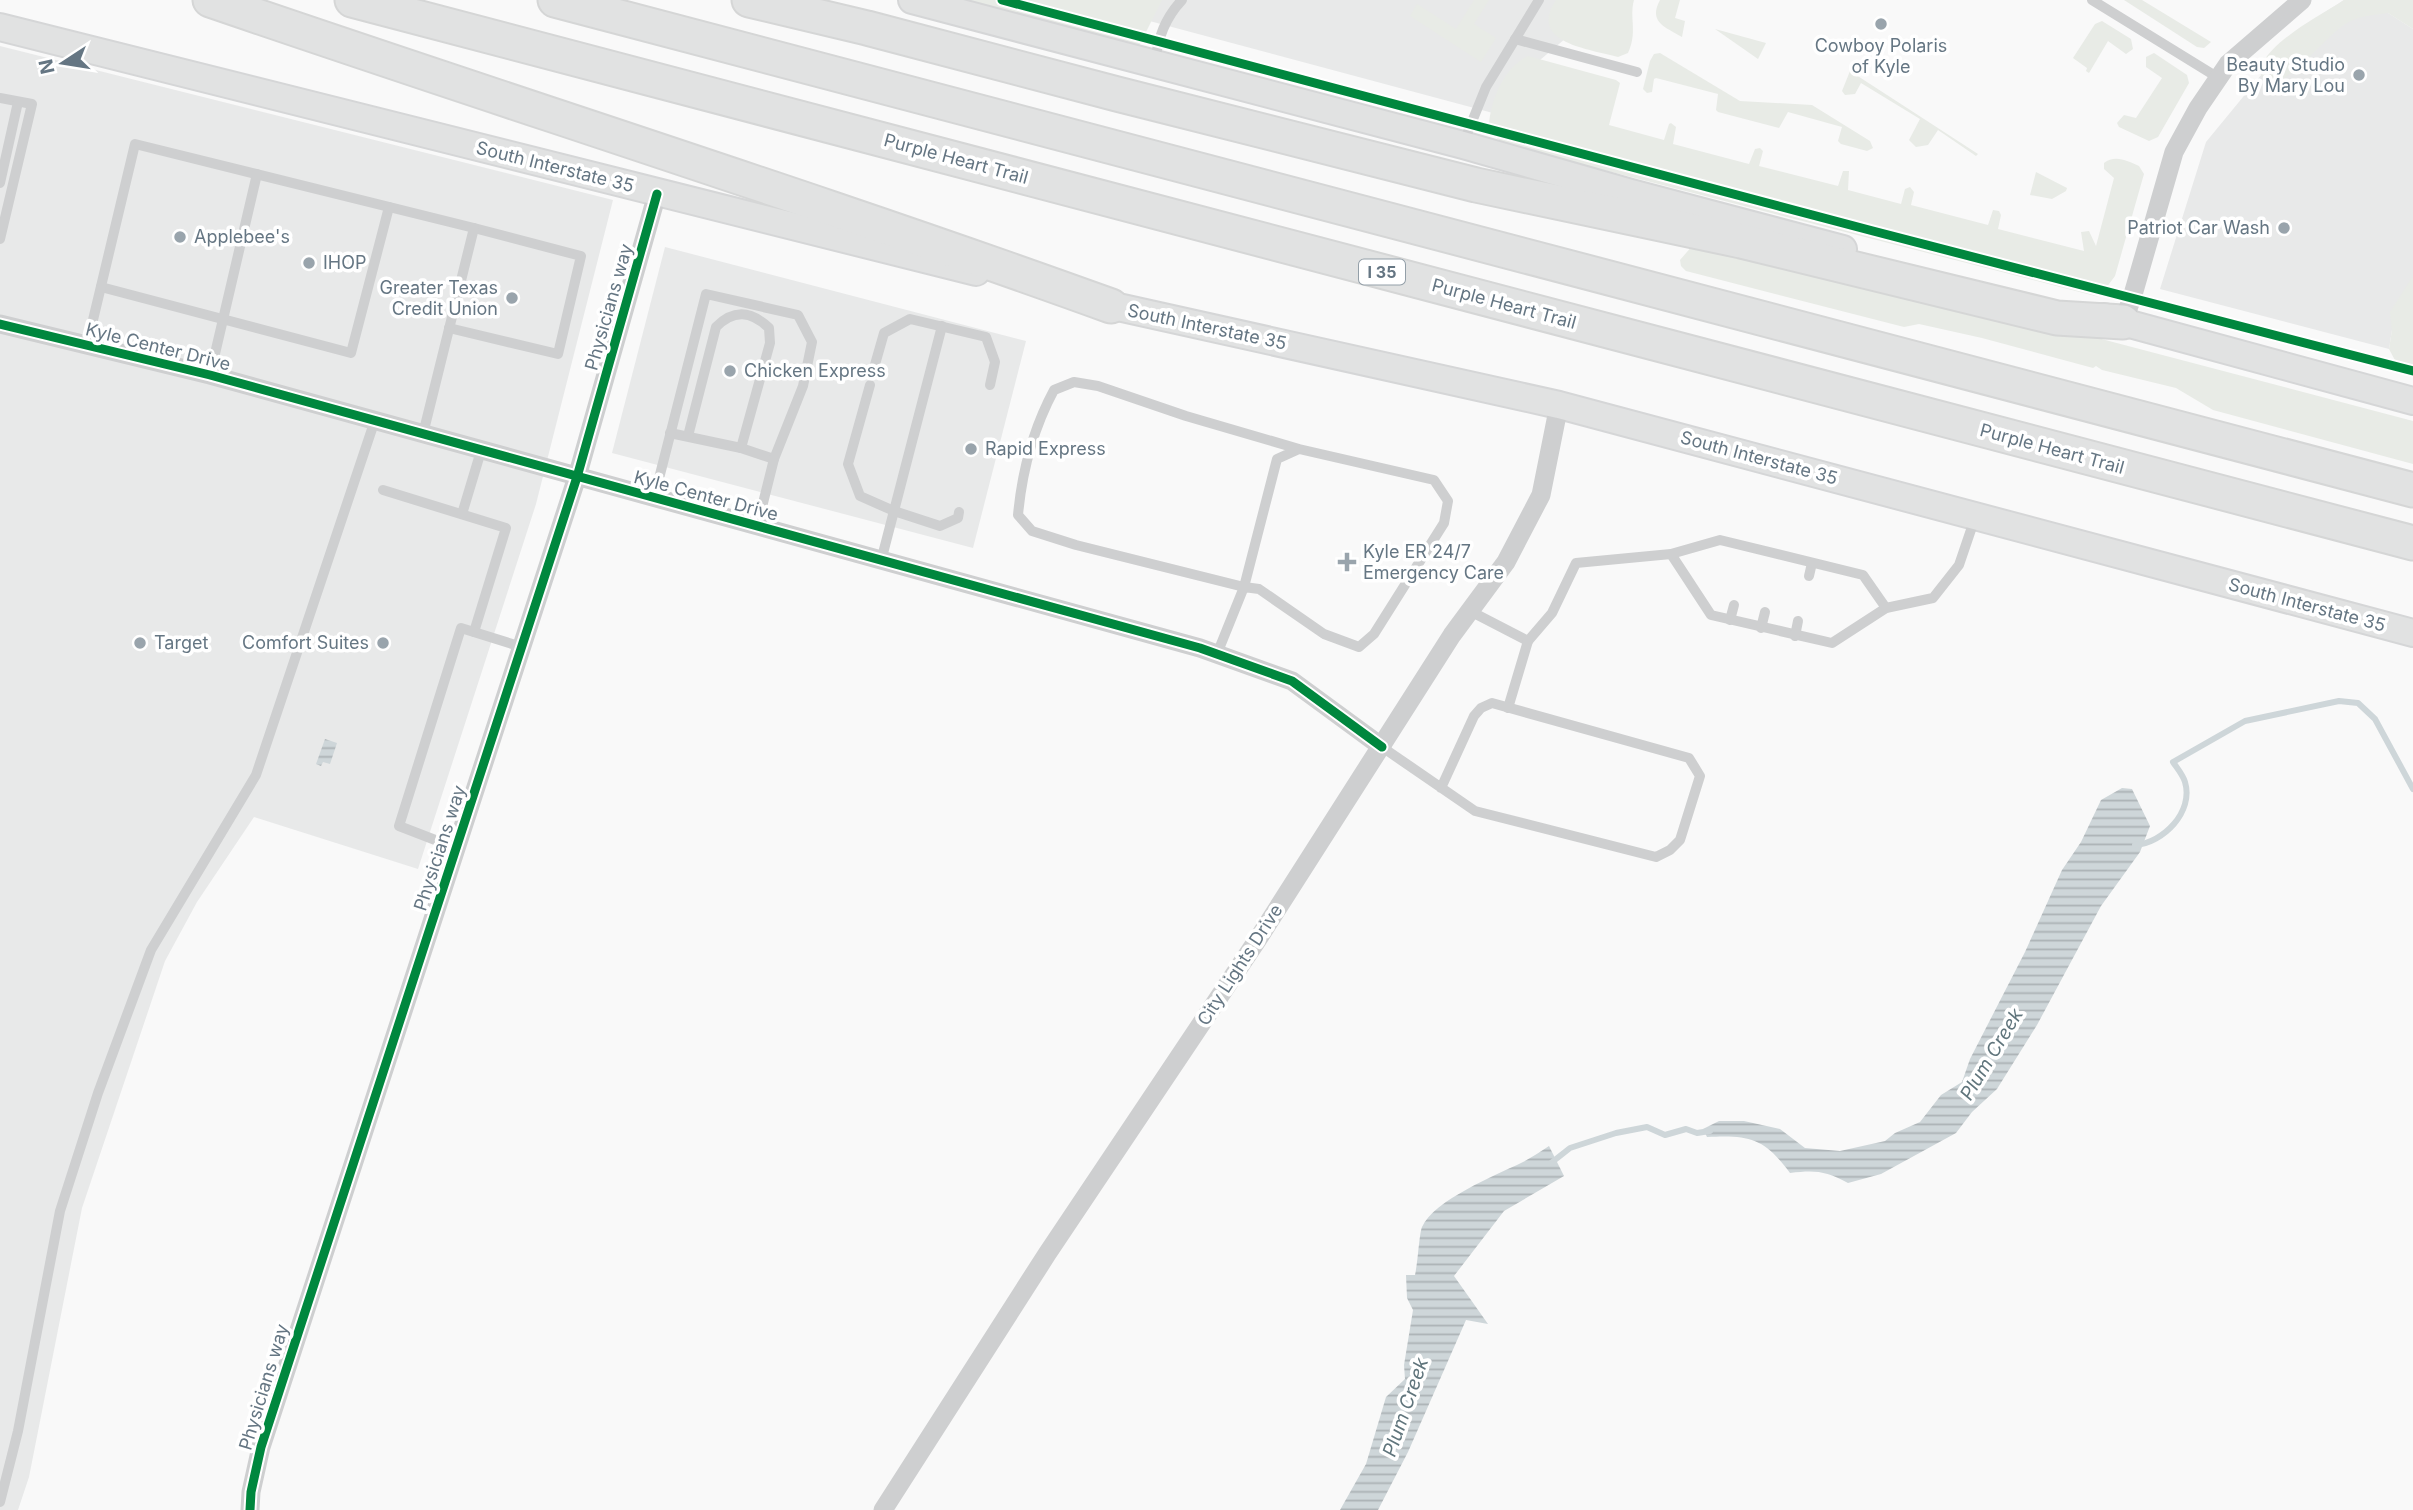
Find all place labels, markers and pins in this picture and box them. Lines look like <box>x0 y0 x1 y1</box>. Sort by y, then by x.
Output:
marker: Cowboy Polaris of Kyle <box>1873 16 1889 32</box>
place label: Cowboy Polaris of Kyle <box>1815 35 1947 77</box>
place label: Beauty Studio By Mary Lou <box>2226 54 2345 96</box>
marker: Beauty Studio By Mary Lou <box>2351 67 2367 83</box>
place label: Patriot Car Wash <box>2127 217 2270 238</box>
marker: Patriot Car Wash <box>2276 220 2292 236</box>
place label: Applebee's <box>194 226 290 247</box>
marker: Applebee's <box>172 229 188 245</box>
place label: IHOP <box>323 252 366 273</box>
marker: IHOP <box>301 255 317 271</box>
place label: Greater Texas Credit Union <box>380 277 498 319</box>
marker: Greater Texas Credit Union <box>504 290 520 306</box>
place label: Chicken Express <box>744 360 886 381</box>
marker: Chicken Express <box>722 363 738 379</box>
place label: Rapid Express <box>985 438 1106 459</box>
marker: Rapid Express <box>963 441 979 457</box>
place label: Kyle ER 24/7 Emergency Care <box>1363 541 1504 583</box>
marker: Kyle ER 24/7 Emergency Care <box>1337 552 1357 572</box>
place label: Target <box>154 632 208 653</box>
place label: Comfort Suites <box>242 632 369 653</box>
marker: Target <box>132 635 148 651</box>
marker: Comfort Suites <box>375 635 391 651</box>

